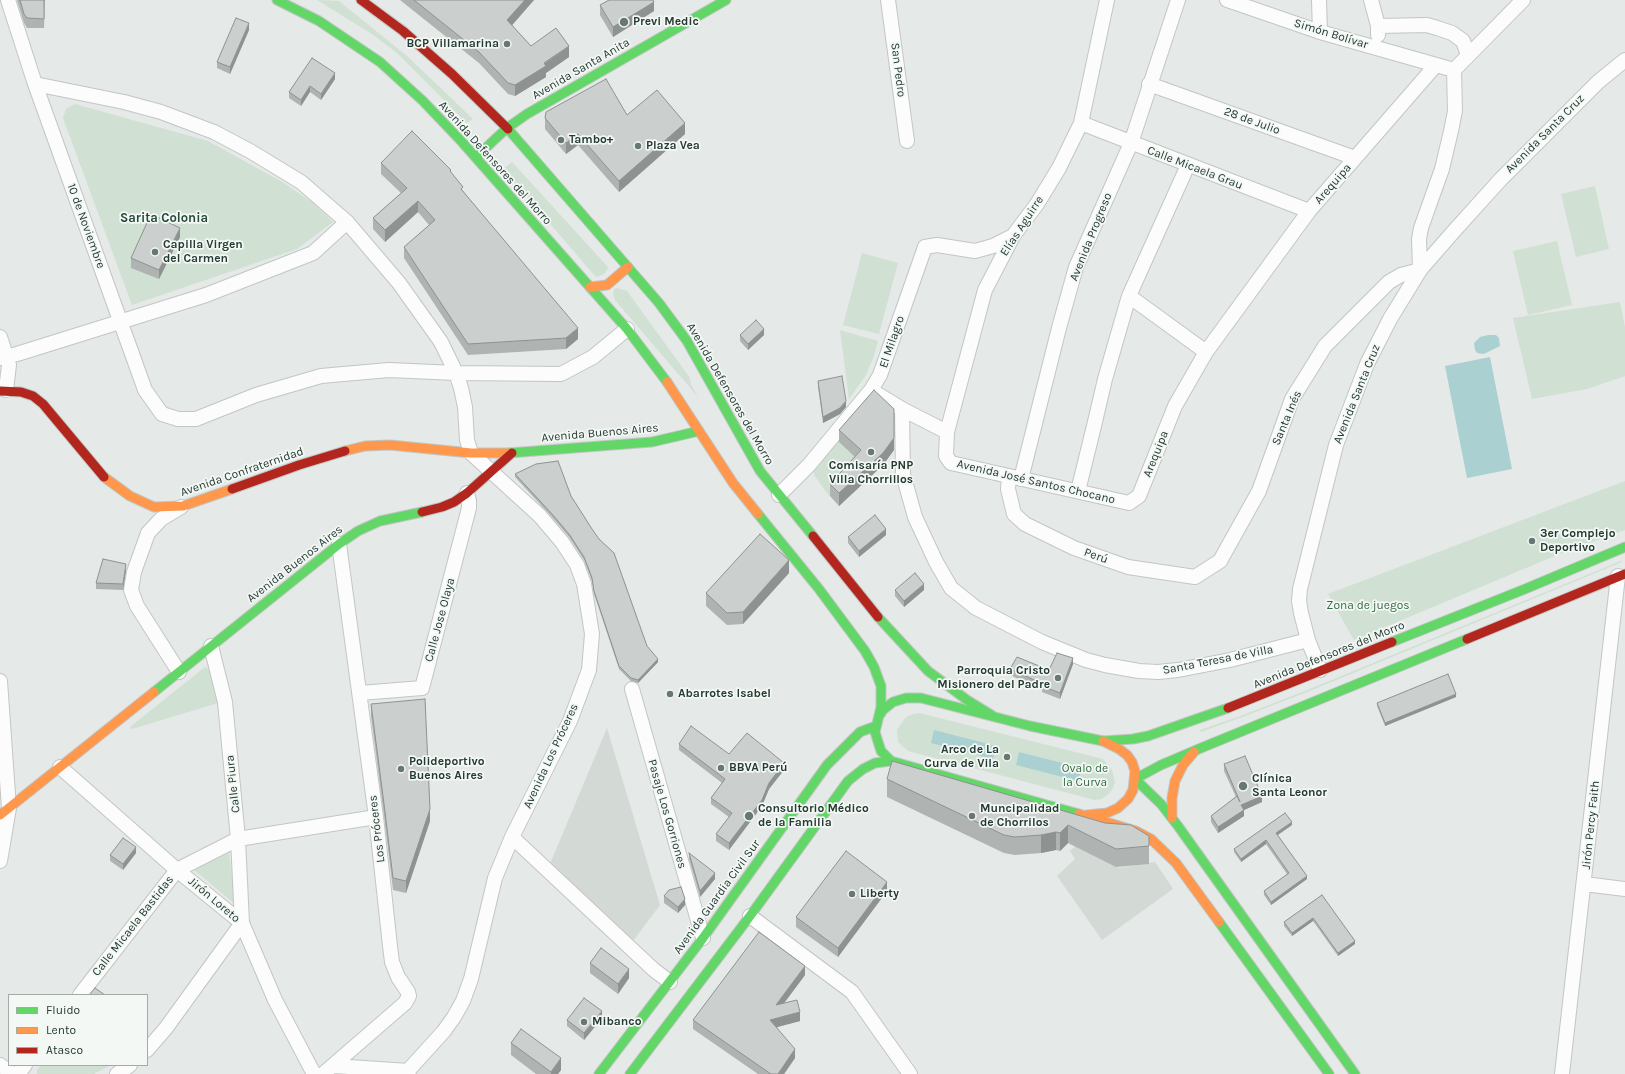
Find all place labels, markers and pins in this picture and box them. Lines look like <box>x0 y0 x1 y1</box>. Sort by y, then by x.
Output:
place label: Previ Medic <box>633 15 699 29</box>
marker: Previ Medic <box>618 16 630 28</box>
place label: BCP Villamarina <box>407 37 499 51</box>
marker: BCP Villamarina <box>502 39 512 49</box>
place label: Tambo+ <box>569 133 613 147</box>
marker: Tambo+ <box>556 135 566 145</box>
place label: Plaza Vea <box>646 139 700 153</box>
marker: Plaza Vea <box>633 141 643 151</box>
place label: Capilla Virgen del Carmen <box>163 238 243 266</box>
marker: Capilla Virgen del Carmen <box>150 247 160 257</box>
marker: Comisaría PNP Villa Chorrillos <box>866 447 876 457</box>
place label: Comisaría PNP Villa Chorrillos <box>829 459 913 487</box>
place label: 3er Complejo Deportivo <box>1540 527 1615 555</box>
marker: 3er Complejo Deportivo <box>1527 536 1537 546</box>
place label: Parroquia Cristo Misionero del Padre <box>937 664 1050 692</box>
marker: Parroquia Cristo Misionero del Padre <box>1053 673 1063 683</box>
place label: Abarrotes Isabel <box>678 687 771 701</box>
marker: Abarrotes Isabel <box>665 689 675 699</box>
place label: Arco de La Curva de Vila <box>924 743 999 771</box>
marker: Arco de La Curva de Vila <box>1002 752 1012 762</box>
place label: Polideportivo Buenos Aires <box>409 755 485 783</box>
place label: BBVA Perú <box>729 761 787 775</box>
marker: BBVA Perú <box>716 763 726 773</box>
marker: Polideportivo Buenos Aires <box>396 764 406 774</box>
place label: Clínica Santa Leonor <box>1252 772 1327 800</box>
marker: Clínica Santa Leonor <box>1237 780 1249 792</box>
place label: Consultorio Médico de la Familia <box>758 802 869 830</box>
place label: Muncipalidad de Chorrilos <box>980 802 1059 830</box>
marker: Consultorio Médico de la Familia <box>743 810 755 822</box>
marker: Muncipalidad de Chorrilos <box>967 811 977 821</box>
place label: Liberty <box>860 887 899 901</box>
marker: Liberty <box>847 889 857 899</box>
place label: Mibanco <box>592 1015 641 1029</box>
marker: Mibanco <box>579 1017 589 1027</box>

